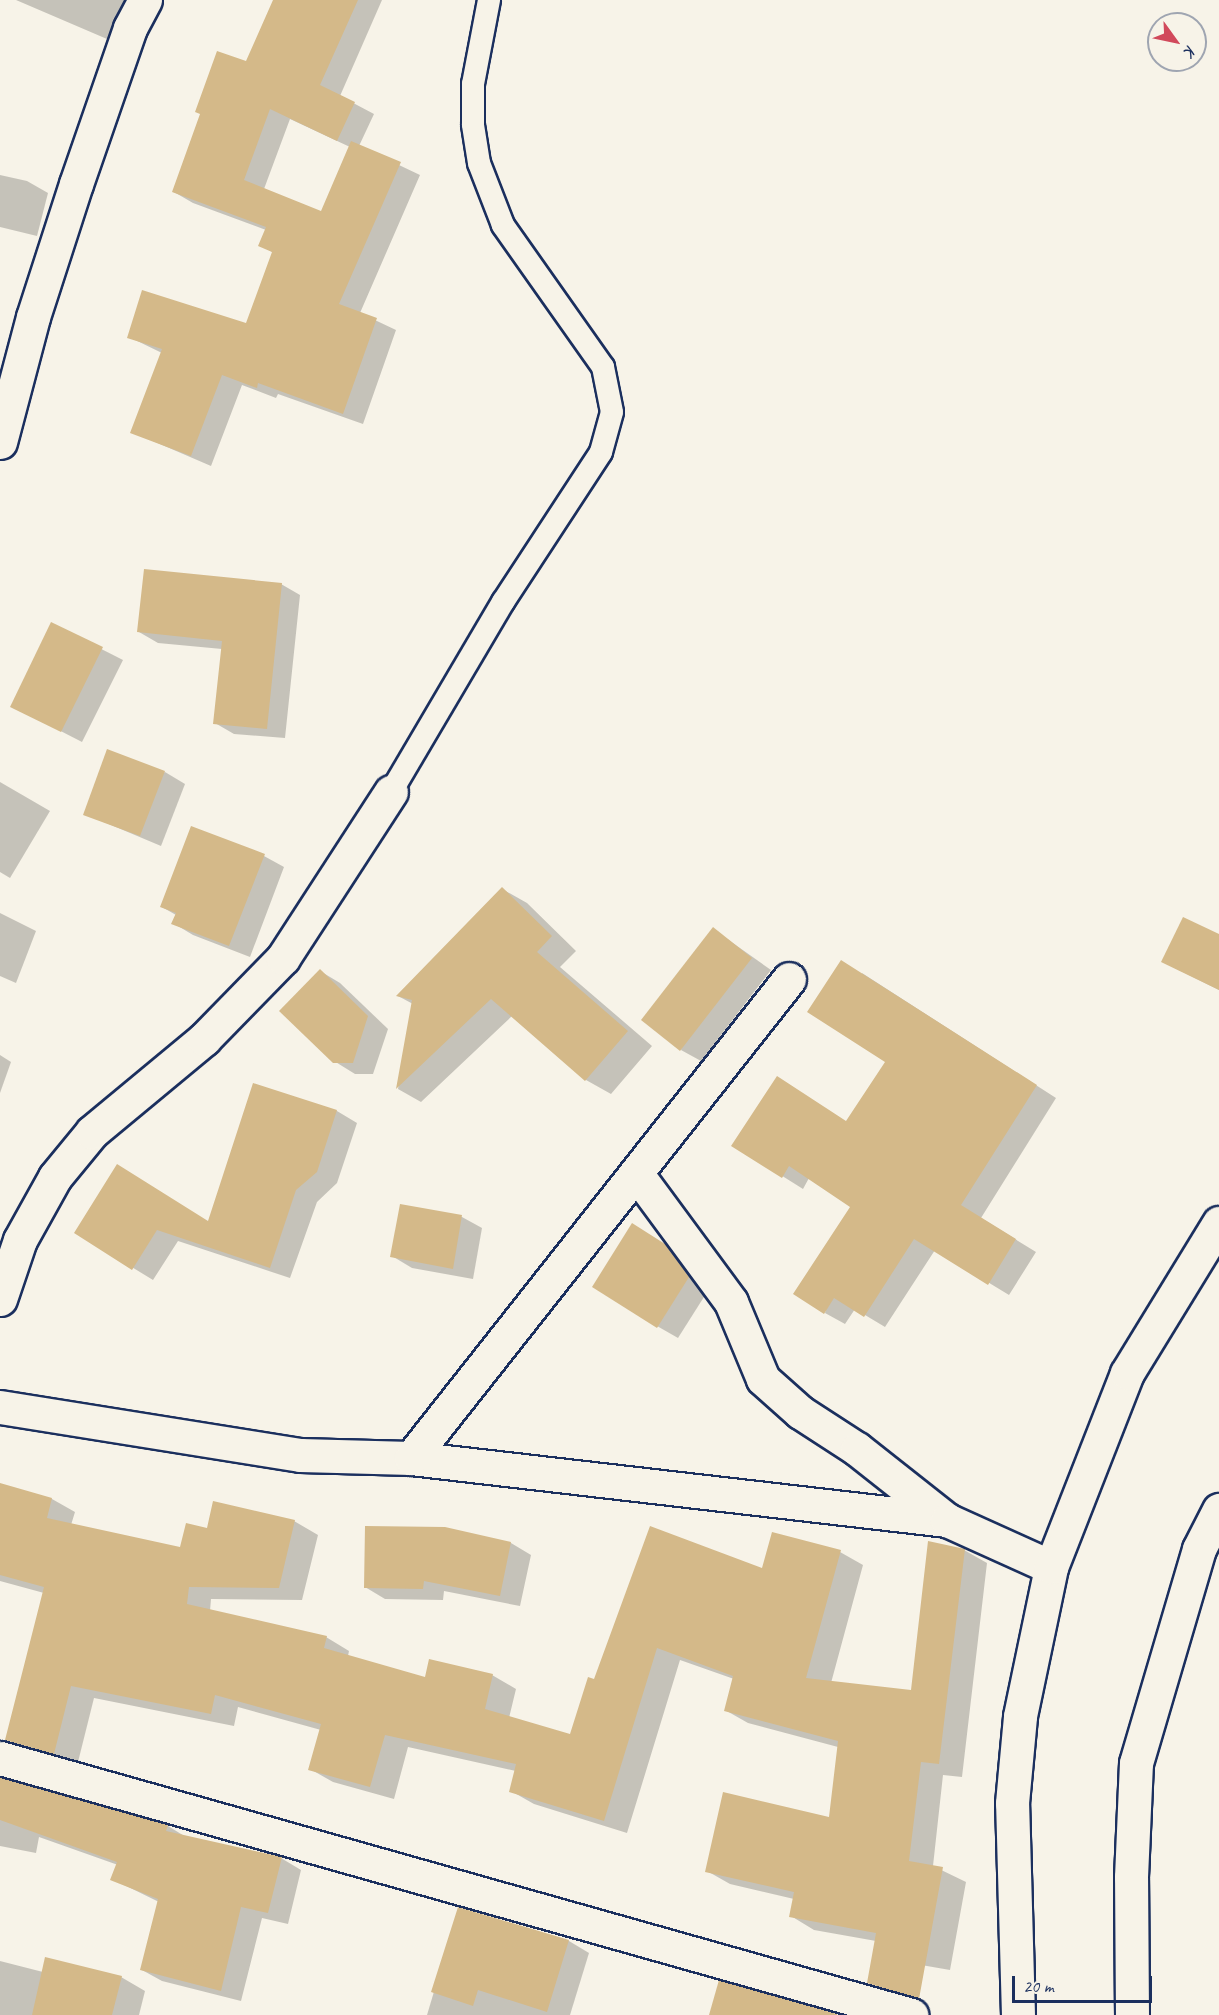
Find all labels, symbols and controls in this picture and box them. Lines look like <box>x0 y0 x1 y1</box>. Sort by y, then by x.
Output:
north arrow <box>1147 12 1207 72</box>
text: K <box>1180 42 1201 60</box>
scale bar <box>1015 1964 1154 2002</box>
text: 20 m <box>1023 1975 1054 1997</box>

